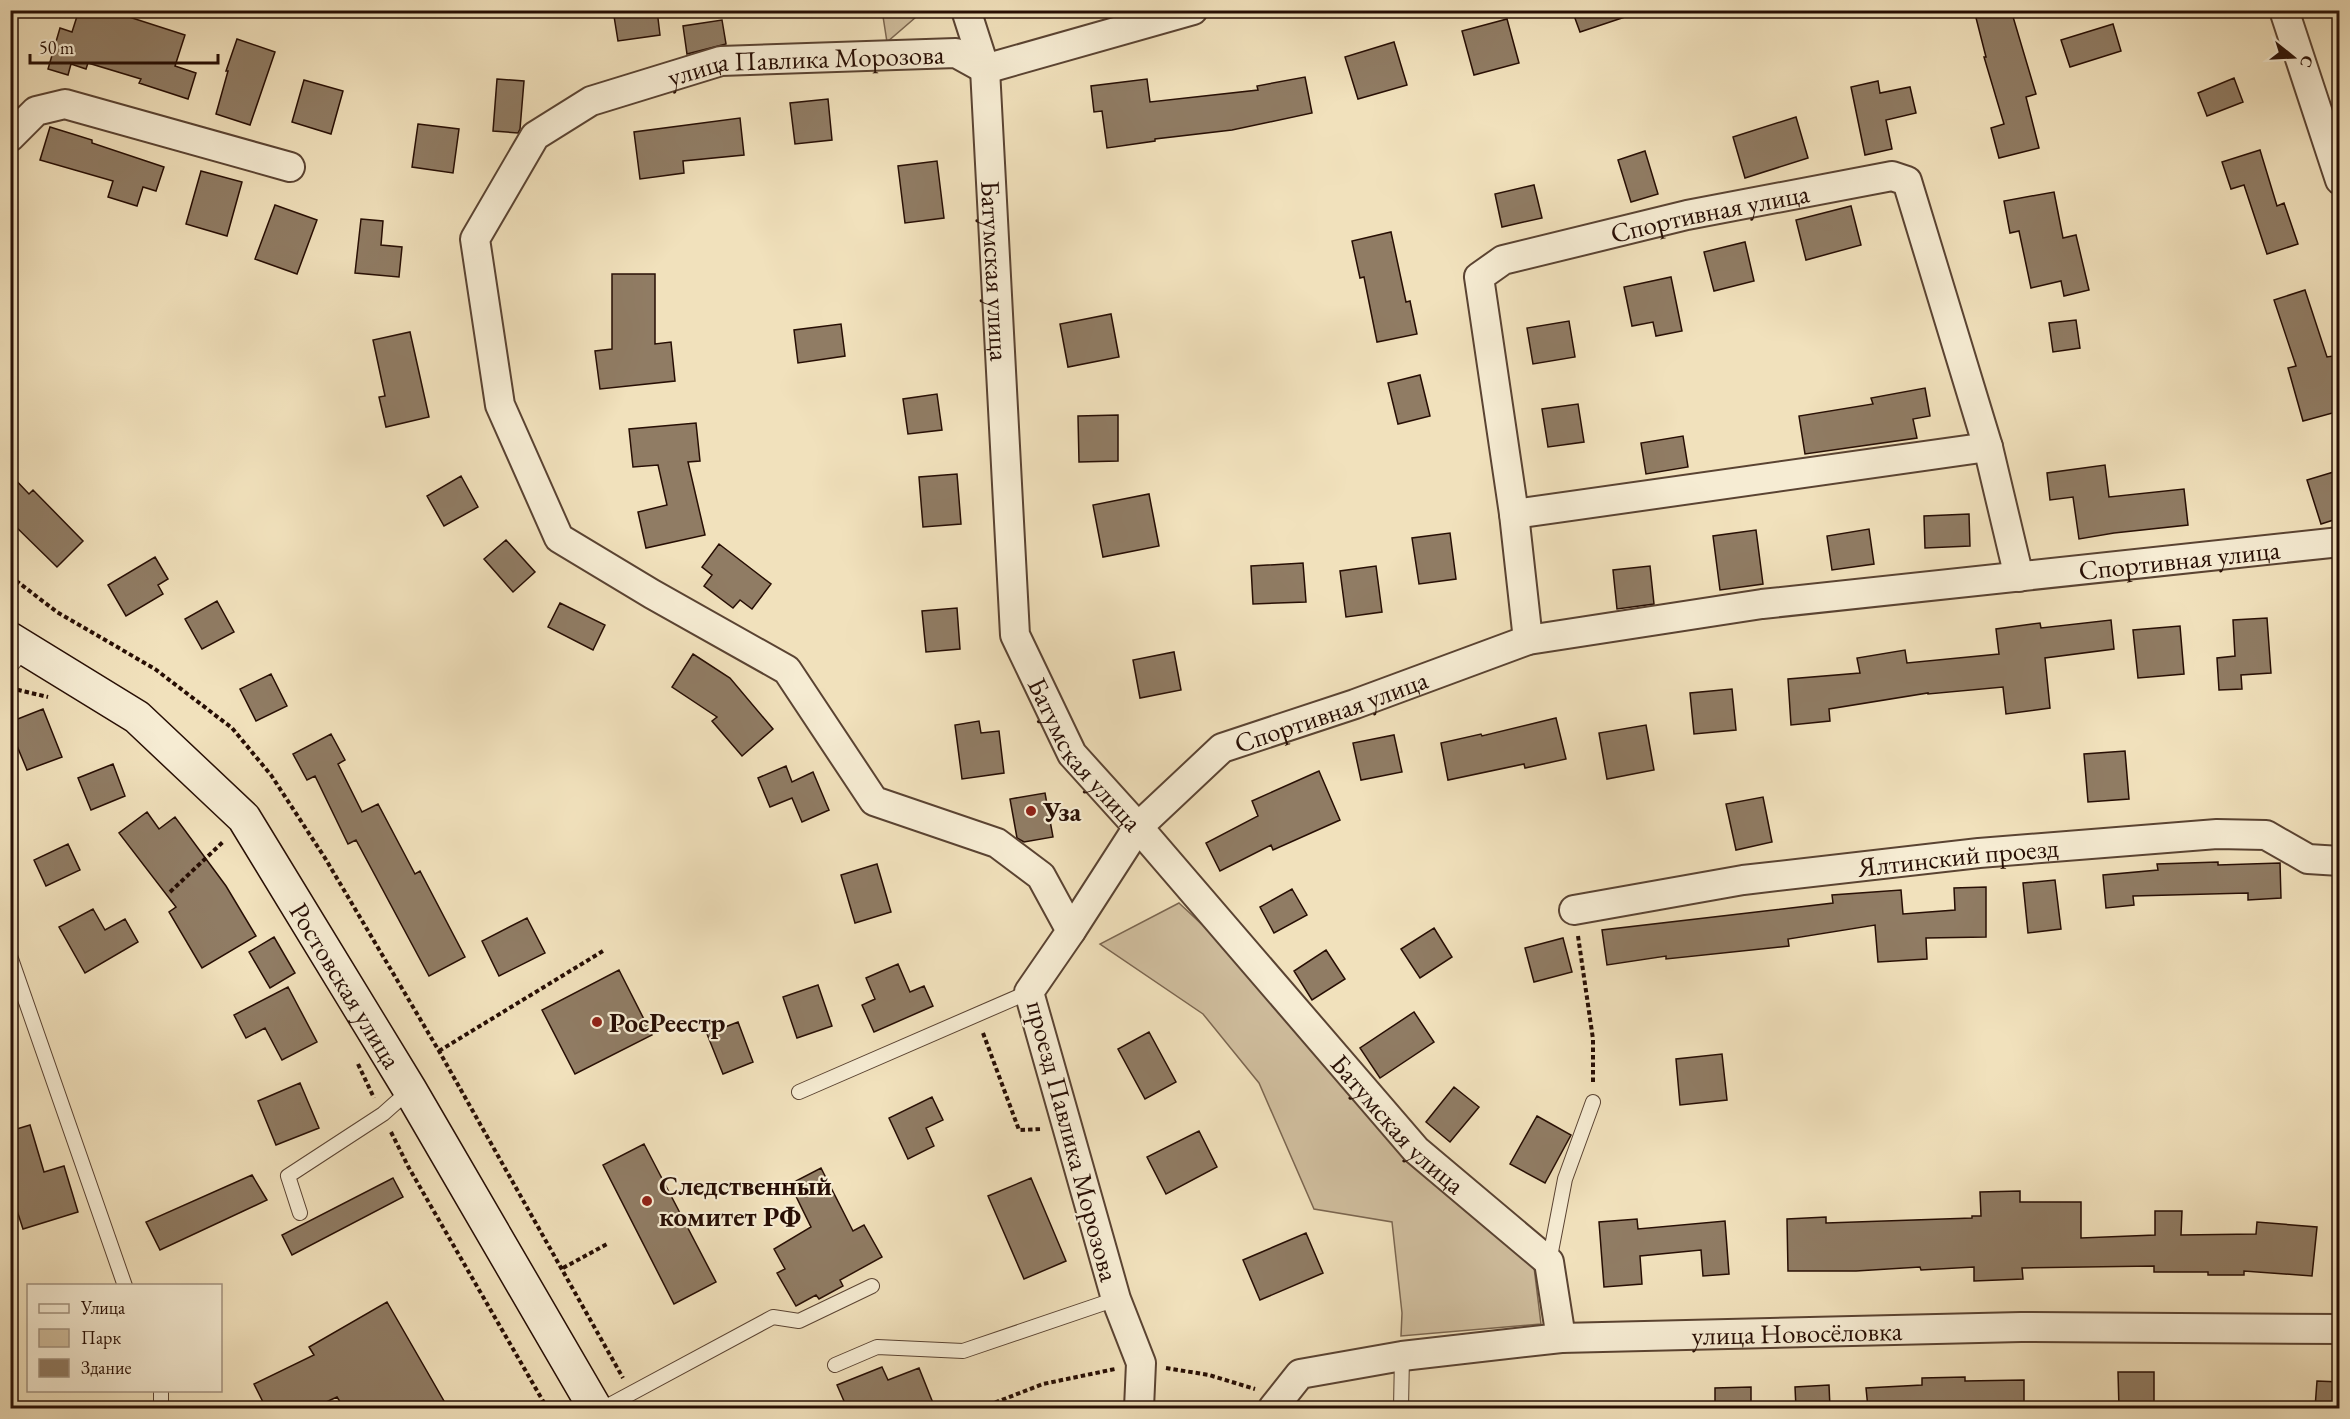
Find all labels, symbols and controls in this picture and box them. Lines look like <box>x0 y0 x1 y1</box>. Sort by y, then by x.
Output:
scale bar <box>30 27 218 65</box>
north arrow <box>2263 27 2323 87</box>
text: 50 m <box>39 36 74 59</box>
street label: улица Павлика Морозова <box>663 36 945 94</box>
text: С <box>2295 53 2319 70</box>
street label: Спортивная улица <box>1607 175 1812 251</box>
street label: Батумская улица <box>973 179 1018 362</box>
street label: Спортивная улица <box>2077 531 2282 587</box>
street label: Спортивная улица <box>1230 661 1433 760</box>
street label: Батумская улица <box>1020 671 1151 838</box>
place label: Уза <box>1042 794 1082 829</box>
marker: Уза <box>1024 804 1038 818</box>
street label: Ялтинский проезд <box>1855 829 2060 884</box>
street label: Ростовская улица <box>282 896 410 1075</box>
street label: проезд Павлика Морозова <box>1019 997 1127 1285</box>
place label: РосРеестр <box>609 1005 726 1040</box>
marker: РосРеестр <box>590 1015 604 1029</box>
street label: Батумская улица <box>1323 1046 1473 1202</box>
place label: Следственный комитет РФ <box>659 1168 832 1234</box>
marker: Следственный комитет РФ <box>640 1194 654 1208</box>
legend <box>27 1284 222 1392</box>
text: Улица <box>80 1296 126 1319</box>
street label: улица Новосёловка <box>1691 1312 1903 1352</box>
text: Парк <box>81 1326 121 1349</box>
text: Здание <box>81 1356 131 1379</box>

